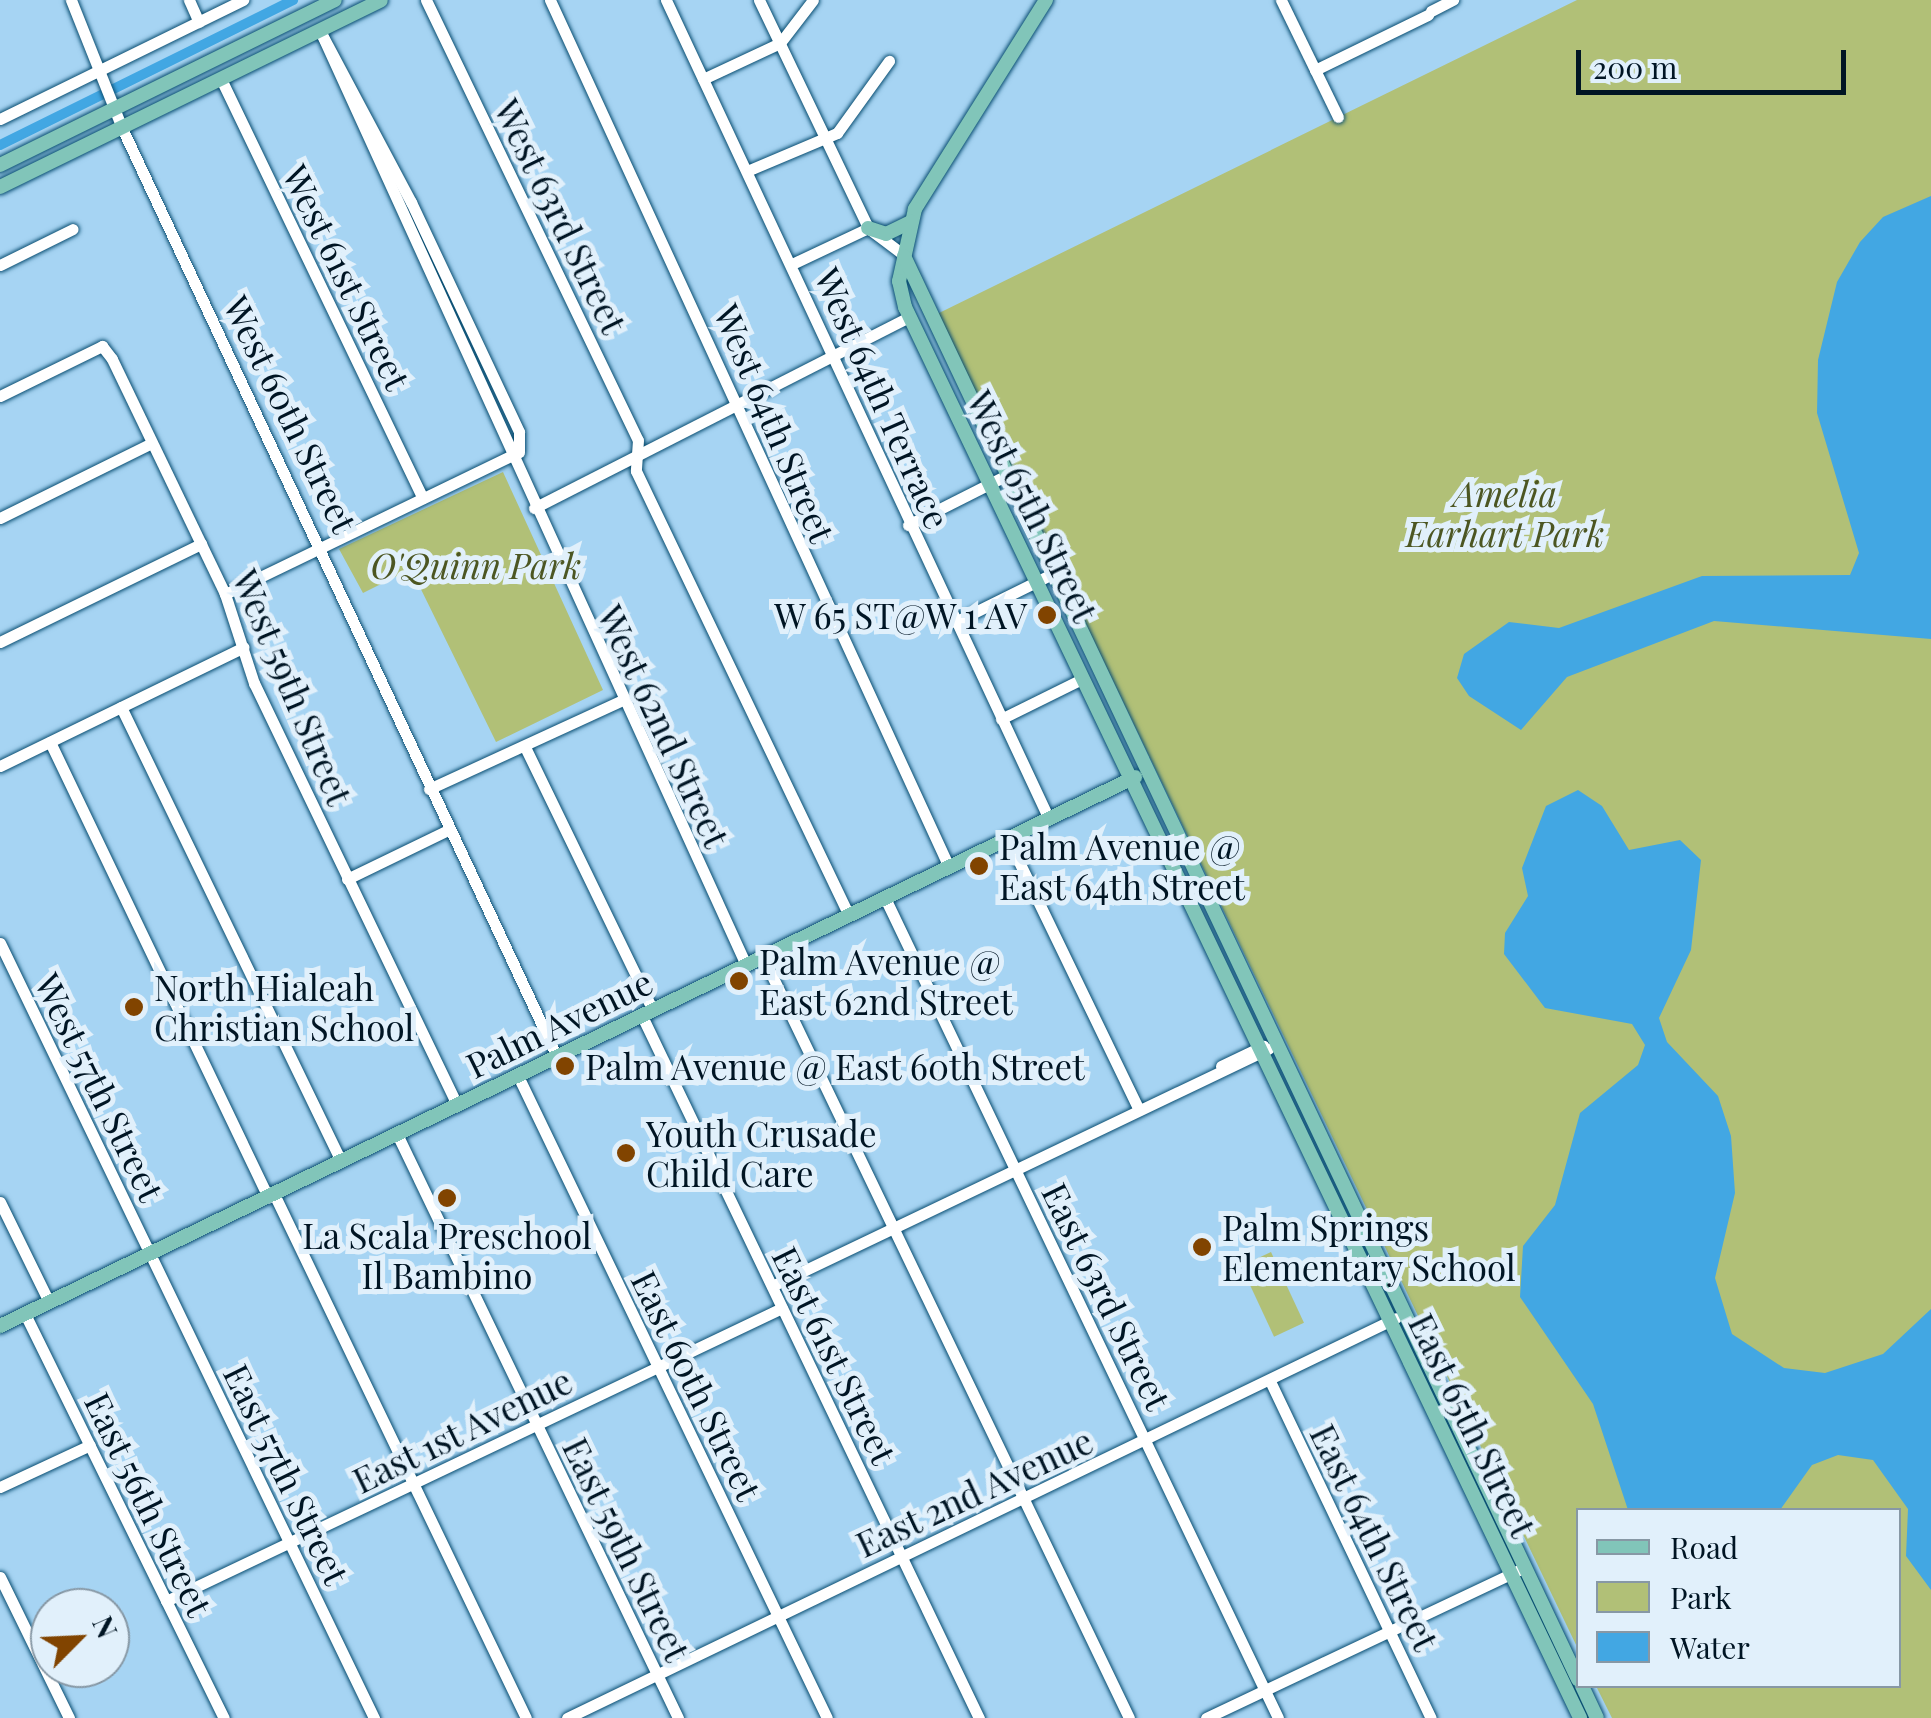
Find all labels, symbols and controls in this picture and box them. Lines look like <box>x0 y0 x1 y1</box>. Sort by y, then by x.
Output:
scale bar <box>1581 30 1851 92</box>
text: 200 m <box>1593 47 1677 87</box>
street label: West 63rd Street <box>486 92 636 340</box>
street label: West 61st Street <box>274 157 420 397</box>
street label: West 64th Terrace <box>806 261 960 535</box>
street label: West 60th Street <box>215 289 367 539</box>
street label: West 64th Street <box>706 298 844 548</box>
street label: West 65th Street <box>959 384 1107 628</box>
park label: Amelia Earhart Park <box>1406 472 1604 554</box>
park label: O'Quinn Park <box>371 544 581 586</box>
street label: West 59th Street <box>224 563 362 811</box>
place label: W 65 ST@W 1 AV <box>770 594 1027 636</box>
street label: West 62nd Street <box>589 598 739 854</box>
marker: W 65 ST@W 1 AV <box>1036 604 1058 626</box>
place label: Palm Avenue @ East 64th Street <box>999 825 1246 907</box>
marker: Palm Avenue @ East 64th Street <box>968 855 990 877</box>
place label: Palm Avenue @ East 62nd Street <box>759 940 1013 1022</box>
street label: Palm Avenue <box>459 960 659 1086</box>
street label: West 57th Street <box>27 966 173 1208</box>
place label: North Hialeah Christian School <box>154 966 414 1048</box>
marker: Palm Avenue @ East 62nd Street <box>728 970 750 992</box>
marker: North Hialeah Christian School <box>123 996 145 1018</box>
place label: Palm Avenue @ East 60th Street <box>585 1045 1086 1087</box>
marker: Palm Avenue @ East 60th Street <box>554 1055 576 1077</box>
place label: Youth Crusade Child Care <box>646 1112 877 1194</box>
marker: Youth Crusade Child Care <box>615 1142 637 1164</box>
street label: East 63rd Street <box>1034 1176 1180 1416</box>
marker: La Scala Preschool Il Bambino <box>436 1187 458 1209</box>
place label: Palm Springs Elementary School <box>1222 1206 1517 1288</box>
place label: La Scala Preschool Il Bambino <box>302 1214 592 1296</box>
marker: Palm Springs Elementary School <box>1191 1236 1213 1258</box>
street label: East 61st Street <box>764 1239 906 1471</box>
street label: East 60th Street <box>623 1263 771 1507</box>
street label: East 65th Street <box>1401 1306 1545 1544</box>
street label: East 57th Street <box>216 1357 358 1591</box>
street label: East 1st Avenue <box>345 1358 579 1502</box>
street label: East 56th Street <box>77 1385 221 1623</box>
street label: East 64th Street <box>1302 1417 1448 1657</box>
street label: East 2nd Avenue <box>848 1419 1100 1565</box>
street label: East 59th Street <box>555 1430 699 1668</box>
legend <box>1576 1508 1901 1688</box>
text: Road <box>1670 1527 1738 1567</box>
text: Park <box>1670 1577 1732 1617</box>
north arrow <box>30 1588 130 1688</box>
text: N <box>85 1610 127 1643</box>
text: Water <box>1670 1627 1750 1667</box>

